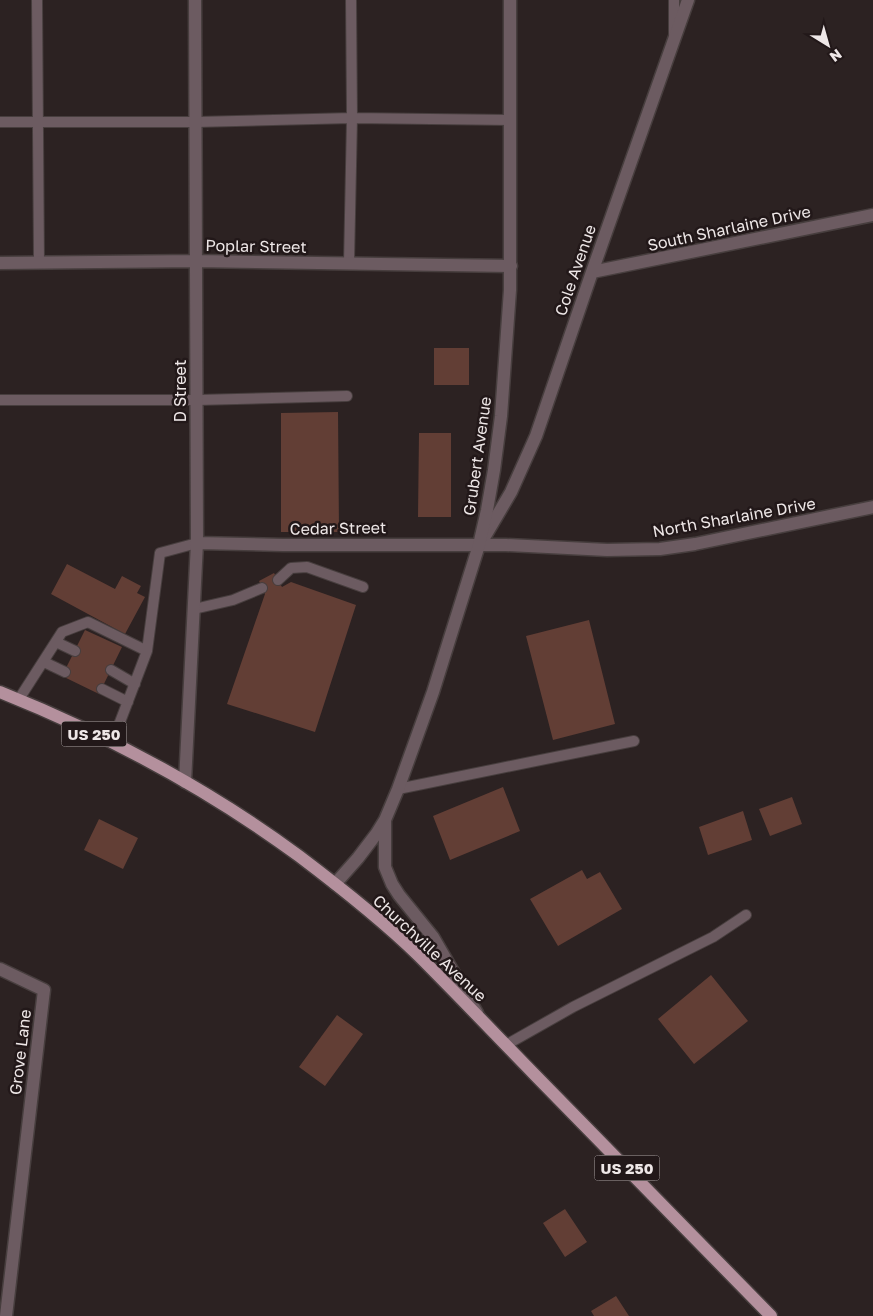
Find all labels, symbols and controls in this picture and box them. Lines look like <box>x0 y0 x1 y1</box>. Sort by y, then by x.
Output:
north arrow <box>803 20 853 70</box>
text: N <box>827 46 845 66</box>
street label: South Sharlaine Drive <box>646 201 812 255</box>
street label: Cole Avenue <box>550 222 600 318</box>
street label: Poplar Street <box>205 235 307 257</box>
street label: D Street <box>170 360 190 422</box>
street label: Grubert Avenue <box>459 395 495 517</box>
street label: North Sharlaine Drive <box>651 493 817 541</box>
street label: Cedar Street <box>290 517 386 539</box>
road number: US 250 <box>62 722 126 746</box>
street label: Churchville Avenue <box>369 890 491 1006</box>
street label: Grove Lane <box>5 1008 35 1096</box>
road number: US 250 <box>594 1156 660 1180</box>

